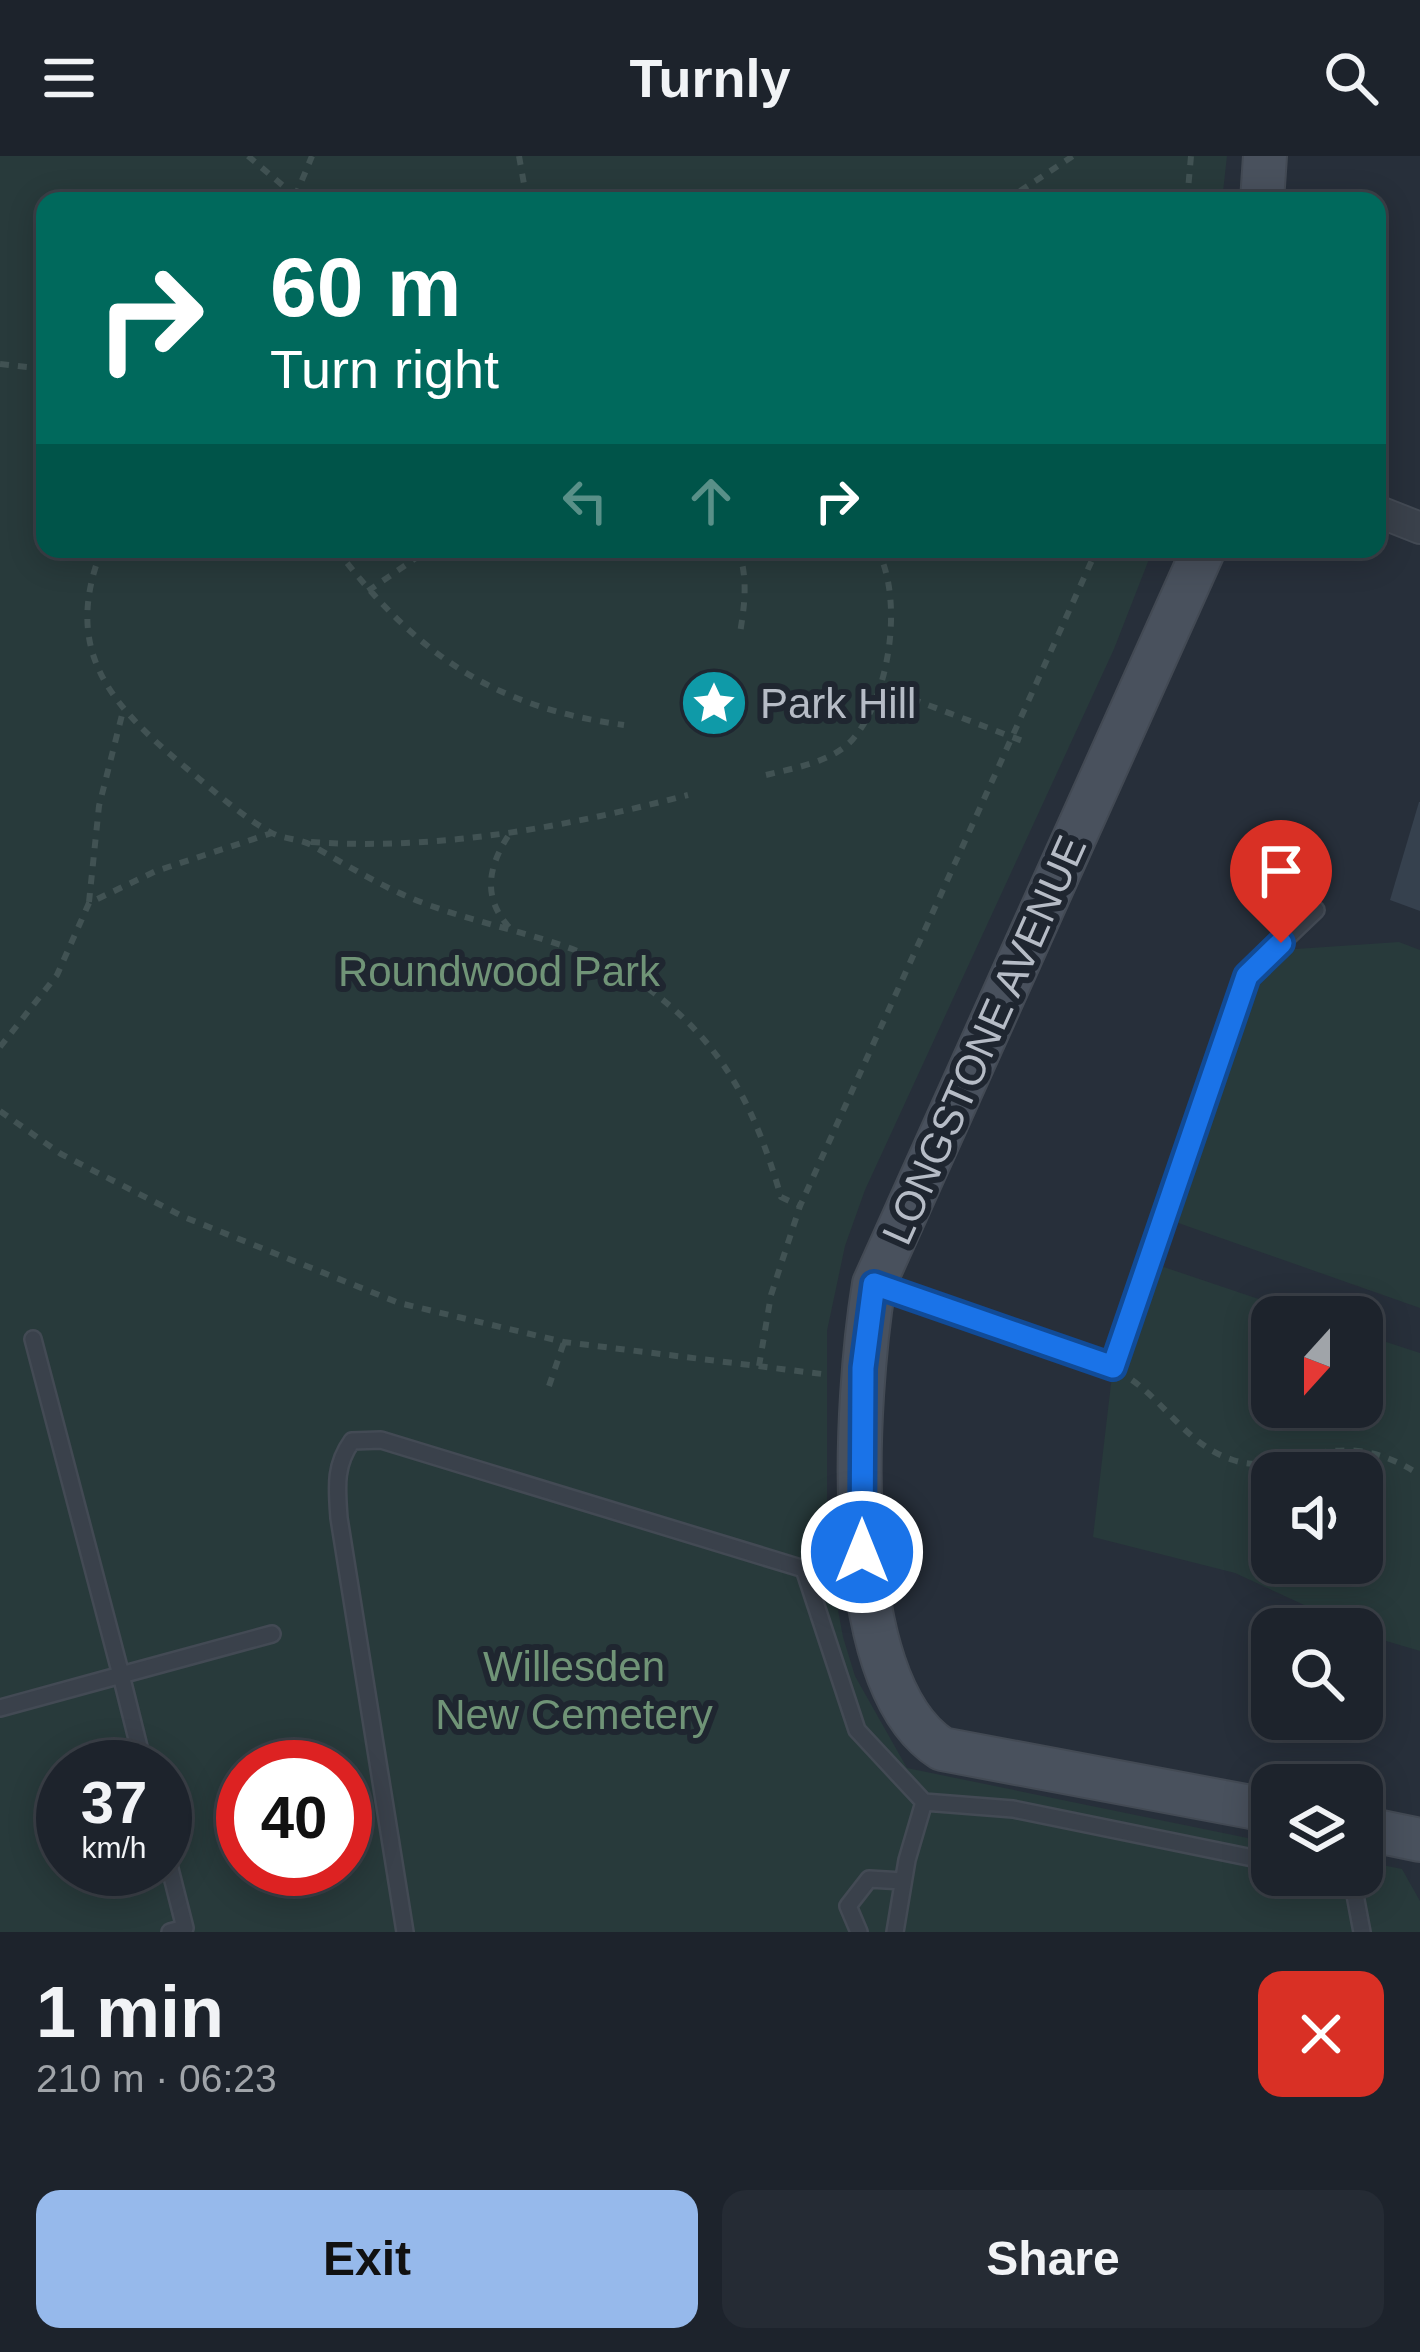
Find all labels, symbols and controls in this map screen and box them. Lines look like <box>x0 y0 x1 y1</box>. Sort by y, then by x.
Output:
icon: menu <box>36 45 102 111</box>
icon: search <box>1318 45 1384 111</box>
text: Turnly <box>630 48 791 108</box>
icon: right <box>72 240 228 396</box>
text: 60 m <box>270 240 461 334</box>
text: Turn right <box>270 339 499 399</box>
icon: left <box>552 468 618 534</box>
icon: ahead <box>678 468 744 534</box>
icon: right <box>804 468 870 534</box>
place icon: Park Hill <box>679 668 749 738</box>
place label: Park Hill <box>760 680 916 727</box>
pin <box>1230 820 1332 943</box>
street label: LONGSTONE AVENUE <box>873 829 1095 1251</box>
icon: arrive <box>1248 838 1314 904</box>
park label: Roundwood Park <box>338 948 661 995</box>
north arrow <box>1251 1296 1383 1428</box>
map controls <box>1251 1296 1383 1896</box>
button: sound <box>1251 1452 1383 1584</box>
position arrow <box>799 1489 925 1615</box>
button: search <box>1251 1608 1383 1740</box>
park label: Willesden New Cemetery <box>435 1643 713 1738</box>
speed limit sign: 40 <box>216 1740 372 1896</box>
button: layers <box>1251 1764 1383 1896</box>
text: 37 <box>81 1769 147 1836</box>
text: km/h <box>81 1831 147 1864</box>
button: close <box>1258 1971 1384 2097</box>
text: 1 min <box>36 1972 224 2052</box>
text: 210 m · 06:23 <box>36 2057 277 2100</box>
button: Exit <box>36 2190 698 2328</box>
button: Share <box>722 2190 1384 2328</box>

